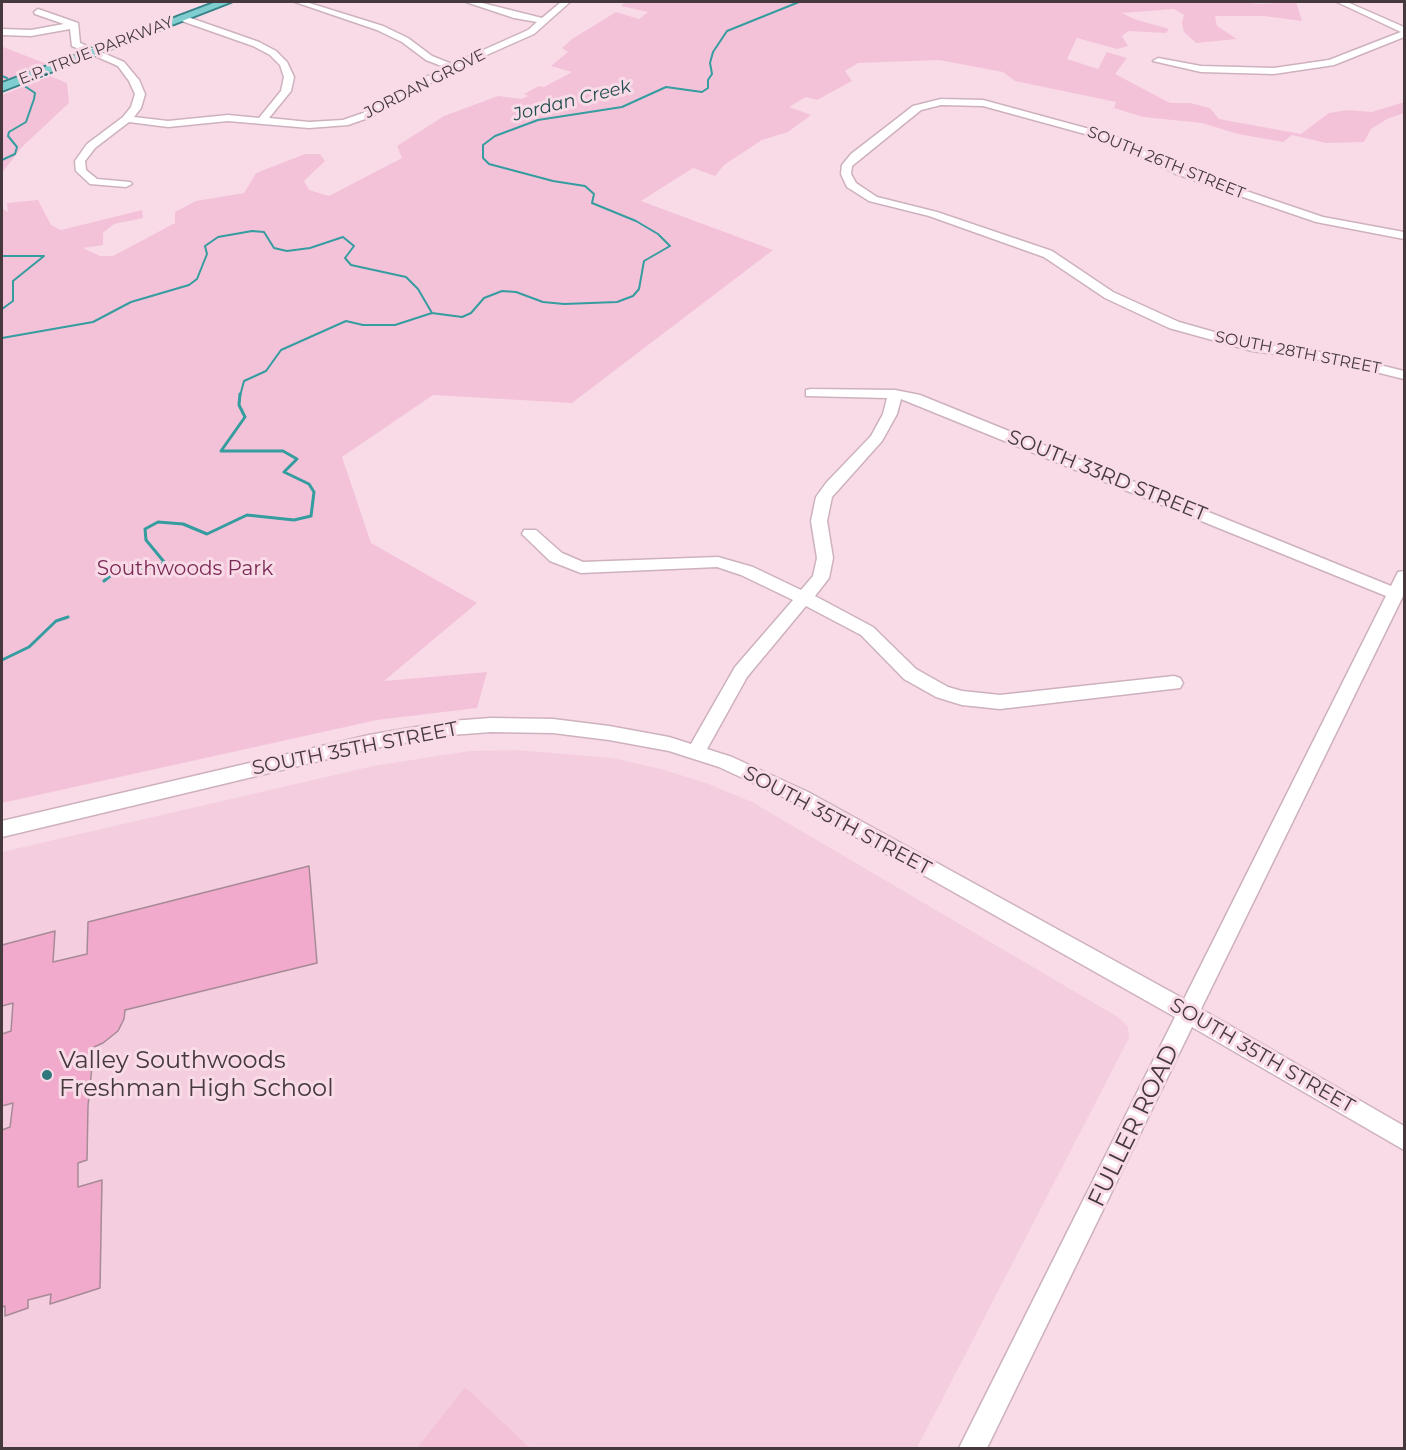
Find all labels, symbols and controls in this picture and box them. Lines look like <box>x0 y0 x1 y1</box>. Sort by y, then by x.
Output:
street label: E.P. TRUE PARKWAY <box>16 13 176 89</box>
street label: JORDAN GROVE <box>361 45 489 123</box>
water label: Jordan Creek <box>511 76 633 126</box>
street label: SOUTH 26TH STREET <box>1084 123 1248 203</box>
street label: SOUTH 28TH STREET <box>1213 327 1383 379</box>
street label: SOUTH 33RD STREET <box>1004 425 1210 527</box>
park label: Southwoods Park <box>97 557 273 581</box>
street label: SOUTH 35TH STREET <box>250 717 460 781</box>
street label: SOUTH 35TH STREET <box>739 761 935 881</box>
street label: SOUTH 35TH STREET <box>1165 993 1359 1119</box>
street label: FULLER ROAD <box>1082 1040 1186 1212</box>
place label: Valley Southwoods Freshman High School <box>59 1047 334 1103</box>
marker: Valley Southwoods Freshman High School <box>40 1068 54 1082</box>

